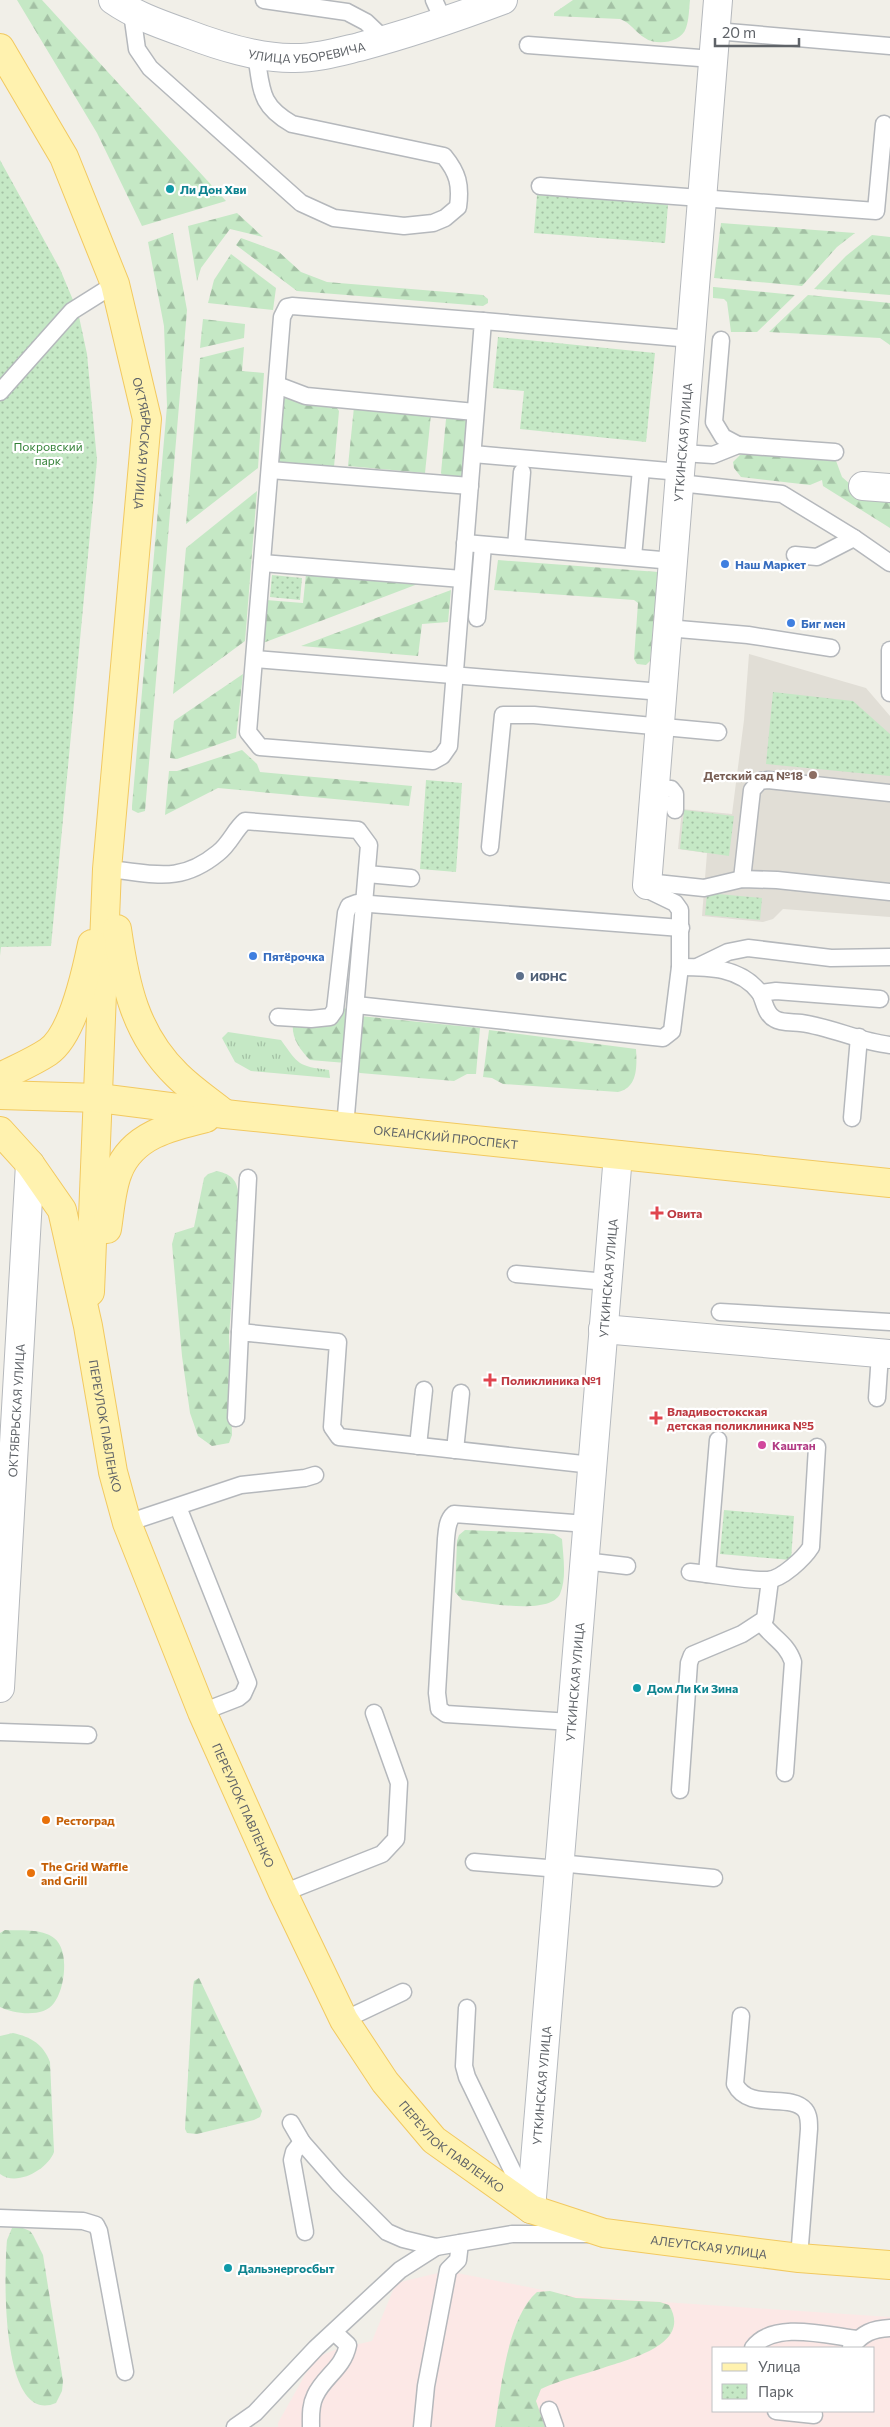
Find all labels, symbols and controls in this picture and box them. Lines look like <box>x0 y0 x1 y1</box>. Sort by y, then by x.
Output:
scale bar <box>715 15 799 47</box>
text: 20 m <box>722 23 756 41</box>
street label: УЛИЦА УБОРЕВИЧА <box>247 39 367 65</box>
place label: Ли Дон Хви <box>180 182 247 196</box>
marker: Ли Дон Хви <box>164 183 176 195</box>
street label: ОКТЯБРЬСКАЯ УЛИЦА <box>130 376 154 510</box>
street label: УТКИНСКАЯ УЛИЦА <box>671 382 694 503</box>
park label: Покровский парк <box>13 439 83 467</box>
place label: Наш Маркет <box>735 557 806 571</box>
marker: Наш Маркет <box>719 558 731 570</box>
place label: Биг мен <box>801 616 846 630</box>
marker: Биг мен <box>785 617 797 629</box>
place label: Детский сад №18 <box>704 768 803 782</box>
marker: Детский сад №18 <box>807 769 819 781</box>
place label: Пятёрочка <box>263 949 325 963</box>
marker: Пятёрочка <box>247 950 259 962</box>
place label: ИФНС <box>530 969 567 983</box>
marker: ИФНС <box>514 970 526 982</box>
street label: ОКЕАНСКИЙ ПРОСПЕКТ <box>373 1122 519 1151</box>
place label: Овита <box>667 1206 702 1220</box>
marker: Овита <box>651 1207 663 1219</box>
street label: УТКИНСКАЯ УЛИЦА <box>596 1218 620 1338</box>
street label: ОКТЯБРЬСКАЯ УЛИЦА <box>5 1343 27 1478</box>
street label: ПЕРЕУЛОК ПАВЛЕНКО <box>87 1359 125 1494</box>
marker: Поликлиника №1 <box>483 1373 497 1387</box>
place label: Поликлиника №1 <box>501 1373 601 1387</box>
place label: Владивостокская детская поликлиника №5 <box>667 1404 814 1432</box>
marker: Владивостокская детская поликлиника №5 <box>649 1411 663 1425</box>
place label: Каштан <box>772 1438 816 1452</box>
marker: Каштан <box>756 1439 768 1451</box>
street label: УТКИНСКАЯ УЛИЦА <box>563 1622 586 1742</box>
place label: Дом Ли Ки Зина <box>647 1681 738 1695</box>
marker: Дом Ли Ки Зина <box>631 1682 643 1694</box>
street label: ПЕРЕУЛОК ПАВЛЕНКО <box>210 1741 278 1870</box>
place label: Рестоград <box>56 1813 115 1827</box>
marker: Рестоград <box>40 1814 52 1826</box>
place label: The Grid Waffle and Grill <box>41 1859 128 1887</box>
marker: The Grid Waffle and Grill <box>25 1867 37 1879</box>
street label: УТКИНСКАЯ УЛИЦА <box>529 2025 553 2146</box>
street label: ПЕРЕУЛОК ПАВЛЕНКО <box>397 2098 507 2195</box>
street label: АЛЕУТСКАЯ УЛИЦА <box>650 2232 768 2261</box>
place label: Дальэнергосбыт <box>238 2261 335 2275</box>
marker: Дальэнергосбыт <box>222 2262 234 2274</box>
legend <box>712 2347 875 2412</box>
text: Улица <box>758 2357 800 2375</box>
text: Парк <box>758 2382 794 2400</box>

